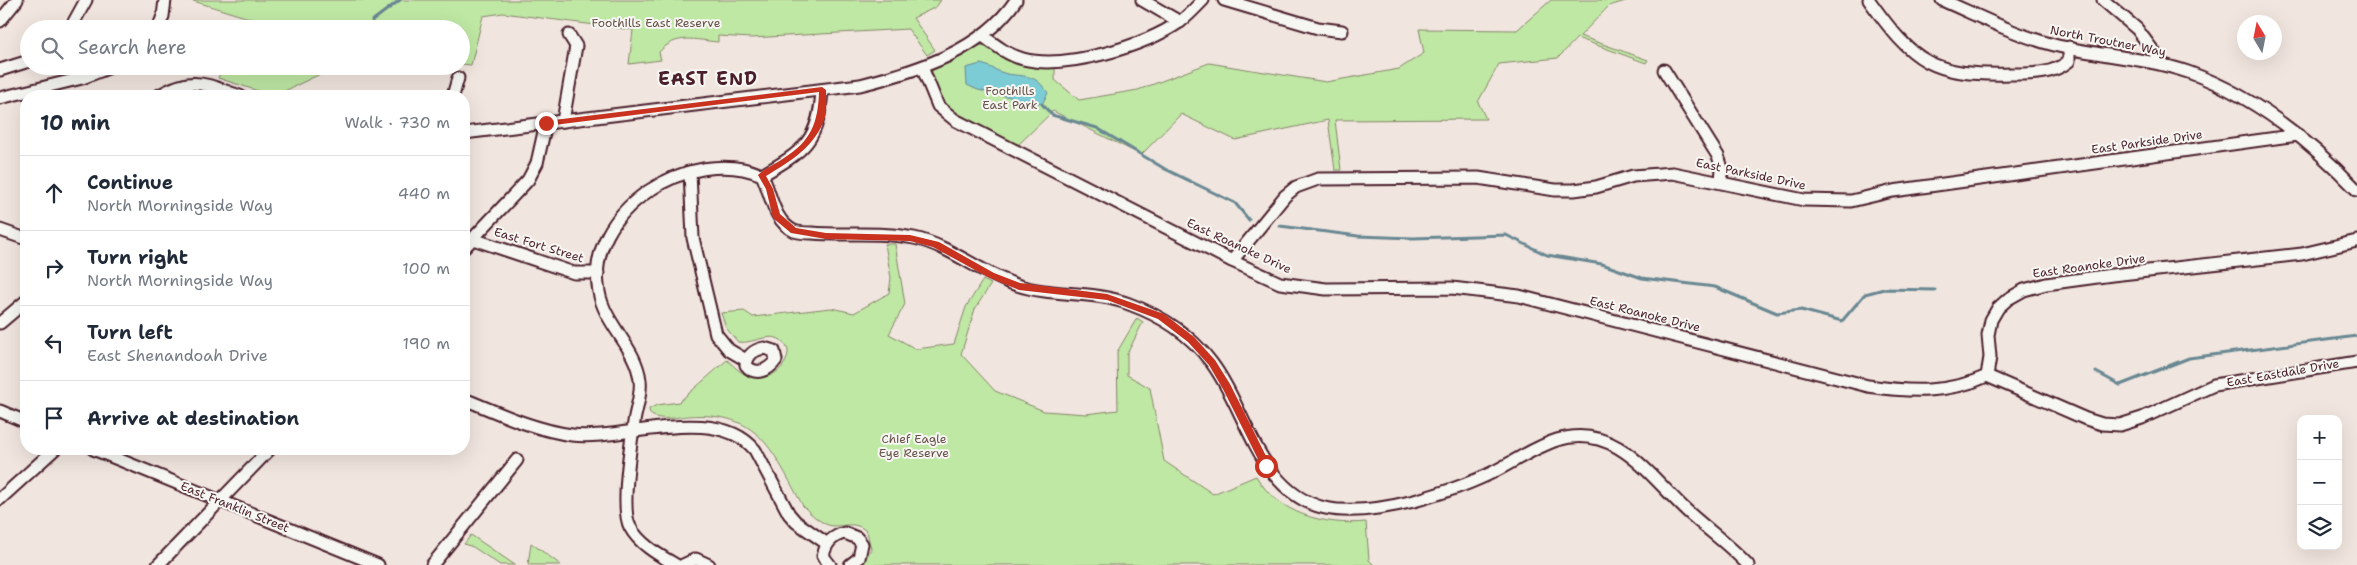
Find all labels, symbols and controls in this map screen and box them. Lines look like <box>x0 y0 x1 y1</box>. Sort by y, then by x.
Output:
park label: Foothills East Reserve <box>592 15 721 31</box>
north arrow <box>2237 15 2282 60</box>
search box <box>20 20 470 75</box>
street label: North Troutner Way <box>2049 22 2167 60</box>
icon: search <box>38 34 66 62</box>
text: Search here <box>78 35 187 60</box>
district label: EAST END <box>658 67 758 91</box>
park label: Foothills East Park <box>982 83 1038 113</box>
text: 10 min <box>40 109 110 137</box>
text: Walk · 730 m <box>344 112 450 133</box>
route end <box>535 112 558 135</box>
street label: East Parkside Drive <box>2090 126 2204 158</box>
street label: East Parkside Drive <box>1695 155 1808 194</box>
text: Continue <box>87 170 173 195</box>
icon: ahead <box>40 179 68 207</box>
text: 440 m <box>398 183 450 204</box>
text: North Morningside Way <box>87 195 273 216</box>
street label: East Roanoke Drive <box>1184 215 1294 277</box>
street label: East Fort Street <box>492 224 586 266</box>
text: Turn right <box>87 245 188 270</box>
street label: East Roanoke Drive <box>2032 250 2147 282</box>
icon: right <box>40 254 68 282</box>
text: 100 m <box>402 258 450 279</box>
text: North Morningside Way <box>87 270 273 291</box>
street label: East Roanoke Drive <box>1588 292 1702 336</box>
text: Turn left <box>87 320 173 345</box>
icon: left <box>40 329 68 357</box>
text: 190 m <box>403 333 450 354</box>
text: East Shenandoah Drive <box>87 345 268 366</box>
street label: East Eastdale Drive <box>2225 355 2341 391</box>
icon: arrive <box>40 404 68 432</box>
text: Arrive at destination <box>87 406 299 431</box>
map controls <box>2297 415 2342 550</box>
button: + <box>2297 415 2342 460</box>
park label: Chief Eagle Eye Reserve <box>879 431 949 461</box>
route start <box>1255 455 1278 478</box>
button: − <box>2297 460 2342 505</box>
street label: East Franklin Street <box>178 478 292 536</box>
button: layers <box>2297 505 2342 550</box>

